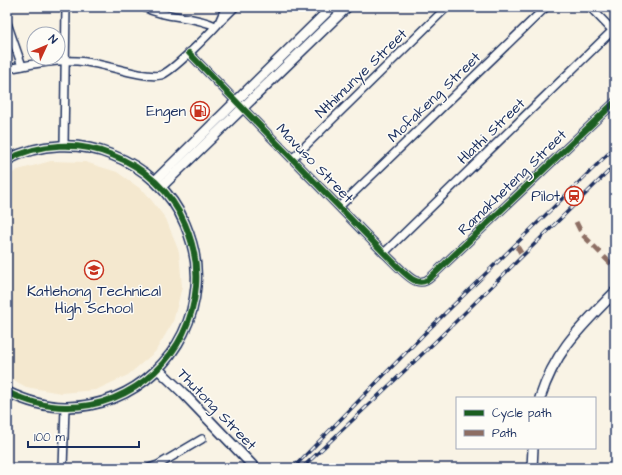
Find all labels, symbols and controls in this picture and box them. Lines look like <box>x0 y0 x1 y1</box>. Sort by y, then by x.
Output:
street label: Nthimunye Street <box>311 24 413 124</box>
north arrow <box>26 26 66 66</box>
text: N <box>45 32 61 47</box>
street label: Mofakeng Street <box>383 47 486 148</box>
street label: Hlathi Street <box>453 94 530 169</box>
fuel station icon: Engen <box>189 100 211 122</box>
place label: Engen <box>146 101 186 123</box>
street label: Mavuso Street <box>271 119 358 208</box>
street label: Ramakheteng Street <box>453 125 572 241</box>
station icon: Pilot <box>563 185 585 207</box>
place label: Pilot <box>531 186 560 207</box>
school or university icon: Katlehong Technical High School <box>83 259 105 281</box>
place label: Katlehong Technical High School <box>27 281 161 320</box>
street label: Thutong Street <box>171 364 261 456</box>
legend <box>456 397 596 449</box>
text: Cycle path <box>492 405 551 423</box>
scale bar <box>28 423 139 449</box>
text: Path <box>492 425 517 442</box>
text: 100 m <box>34 429 65 446</box>

